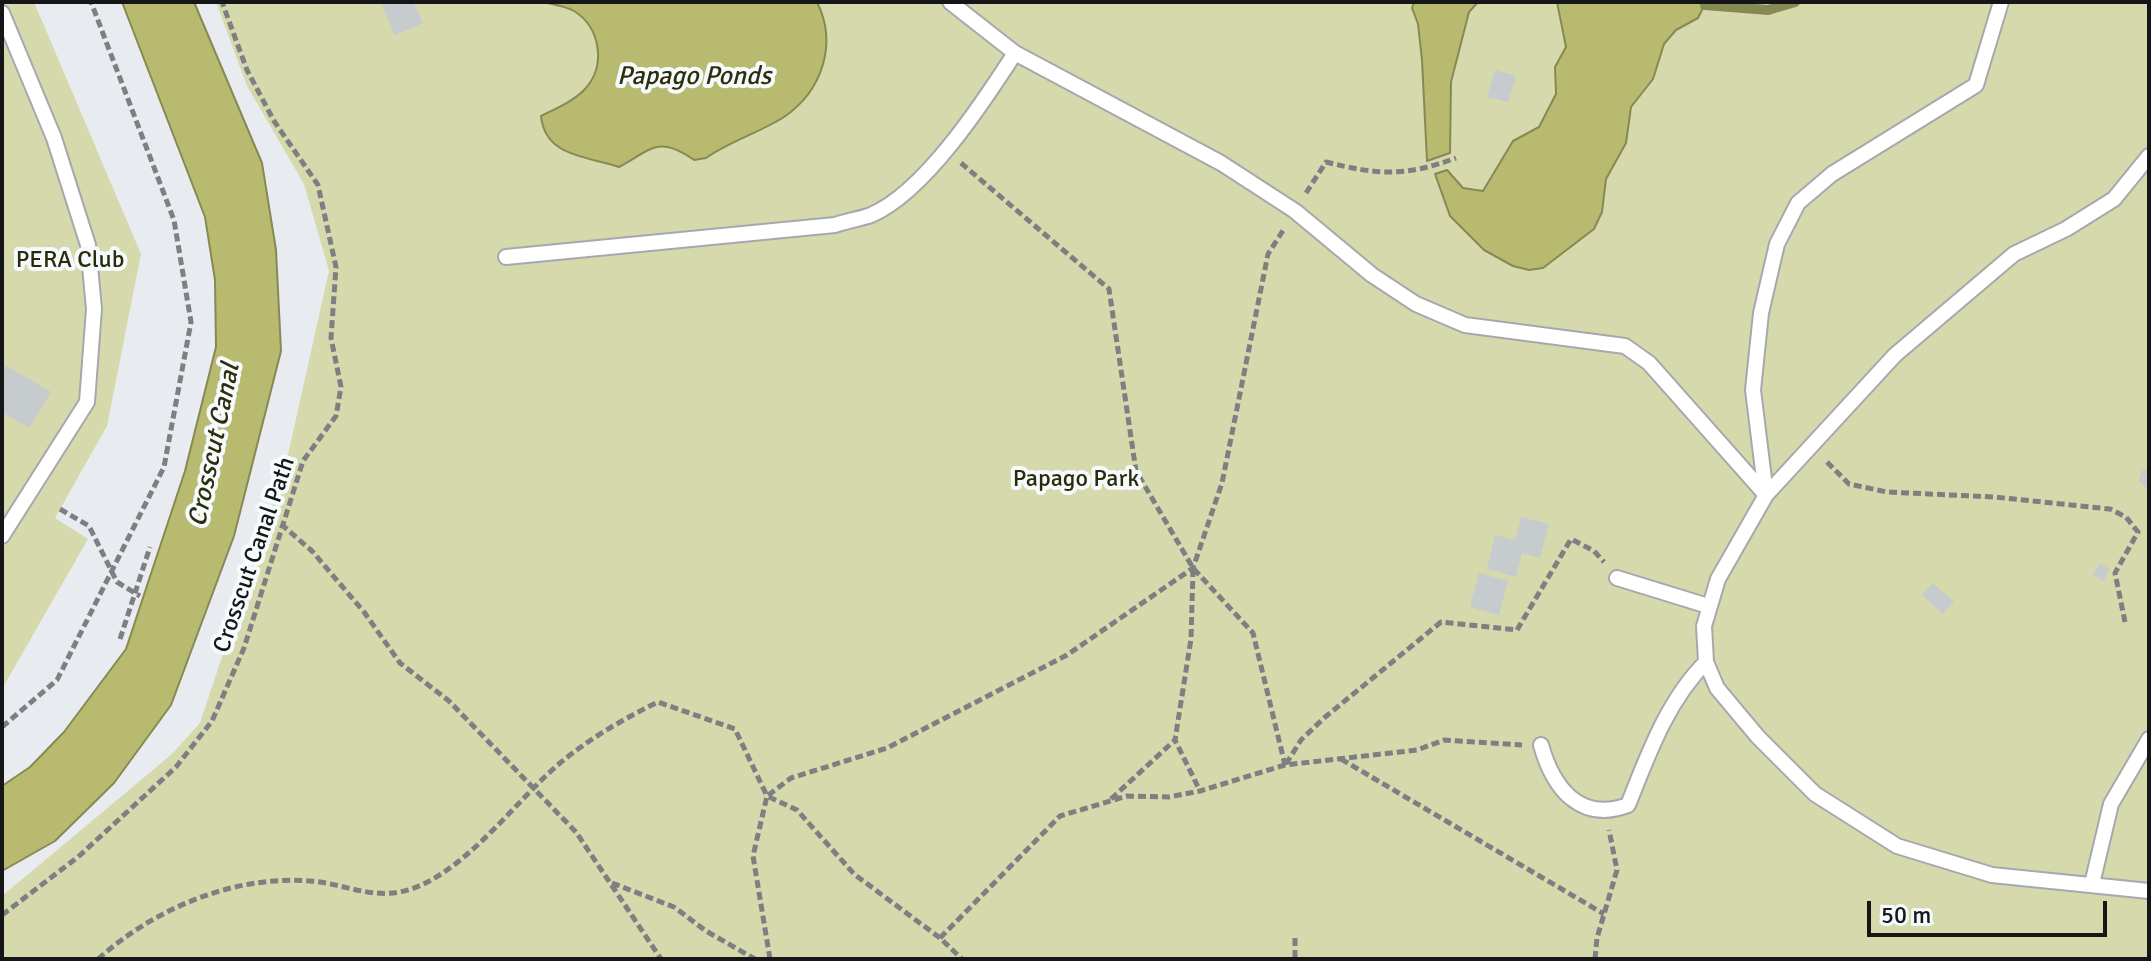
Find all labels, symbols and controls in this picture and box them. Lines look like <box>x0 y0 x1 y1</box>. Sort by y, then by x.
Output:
water label: Papago Ponds <box>617 61 771 93</box>
park label: PERA Club <box>16 247 124 275</box>
water label: Crosscut Canal <box>182 361 248 529</box>
street label: Crosscut Canal Path <box>208 453 302 657</box>
park label: Papago Park <box>1013 466 1139 494</box>
scale bar <box>1871 885 2111 935</box>
text: 50 m <box>1881 900 1931 930</box>

